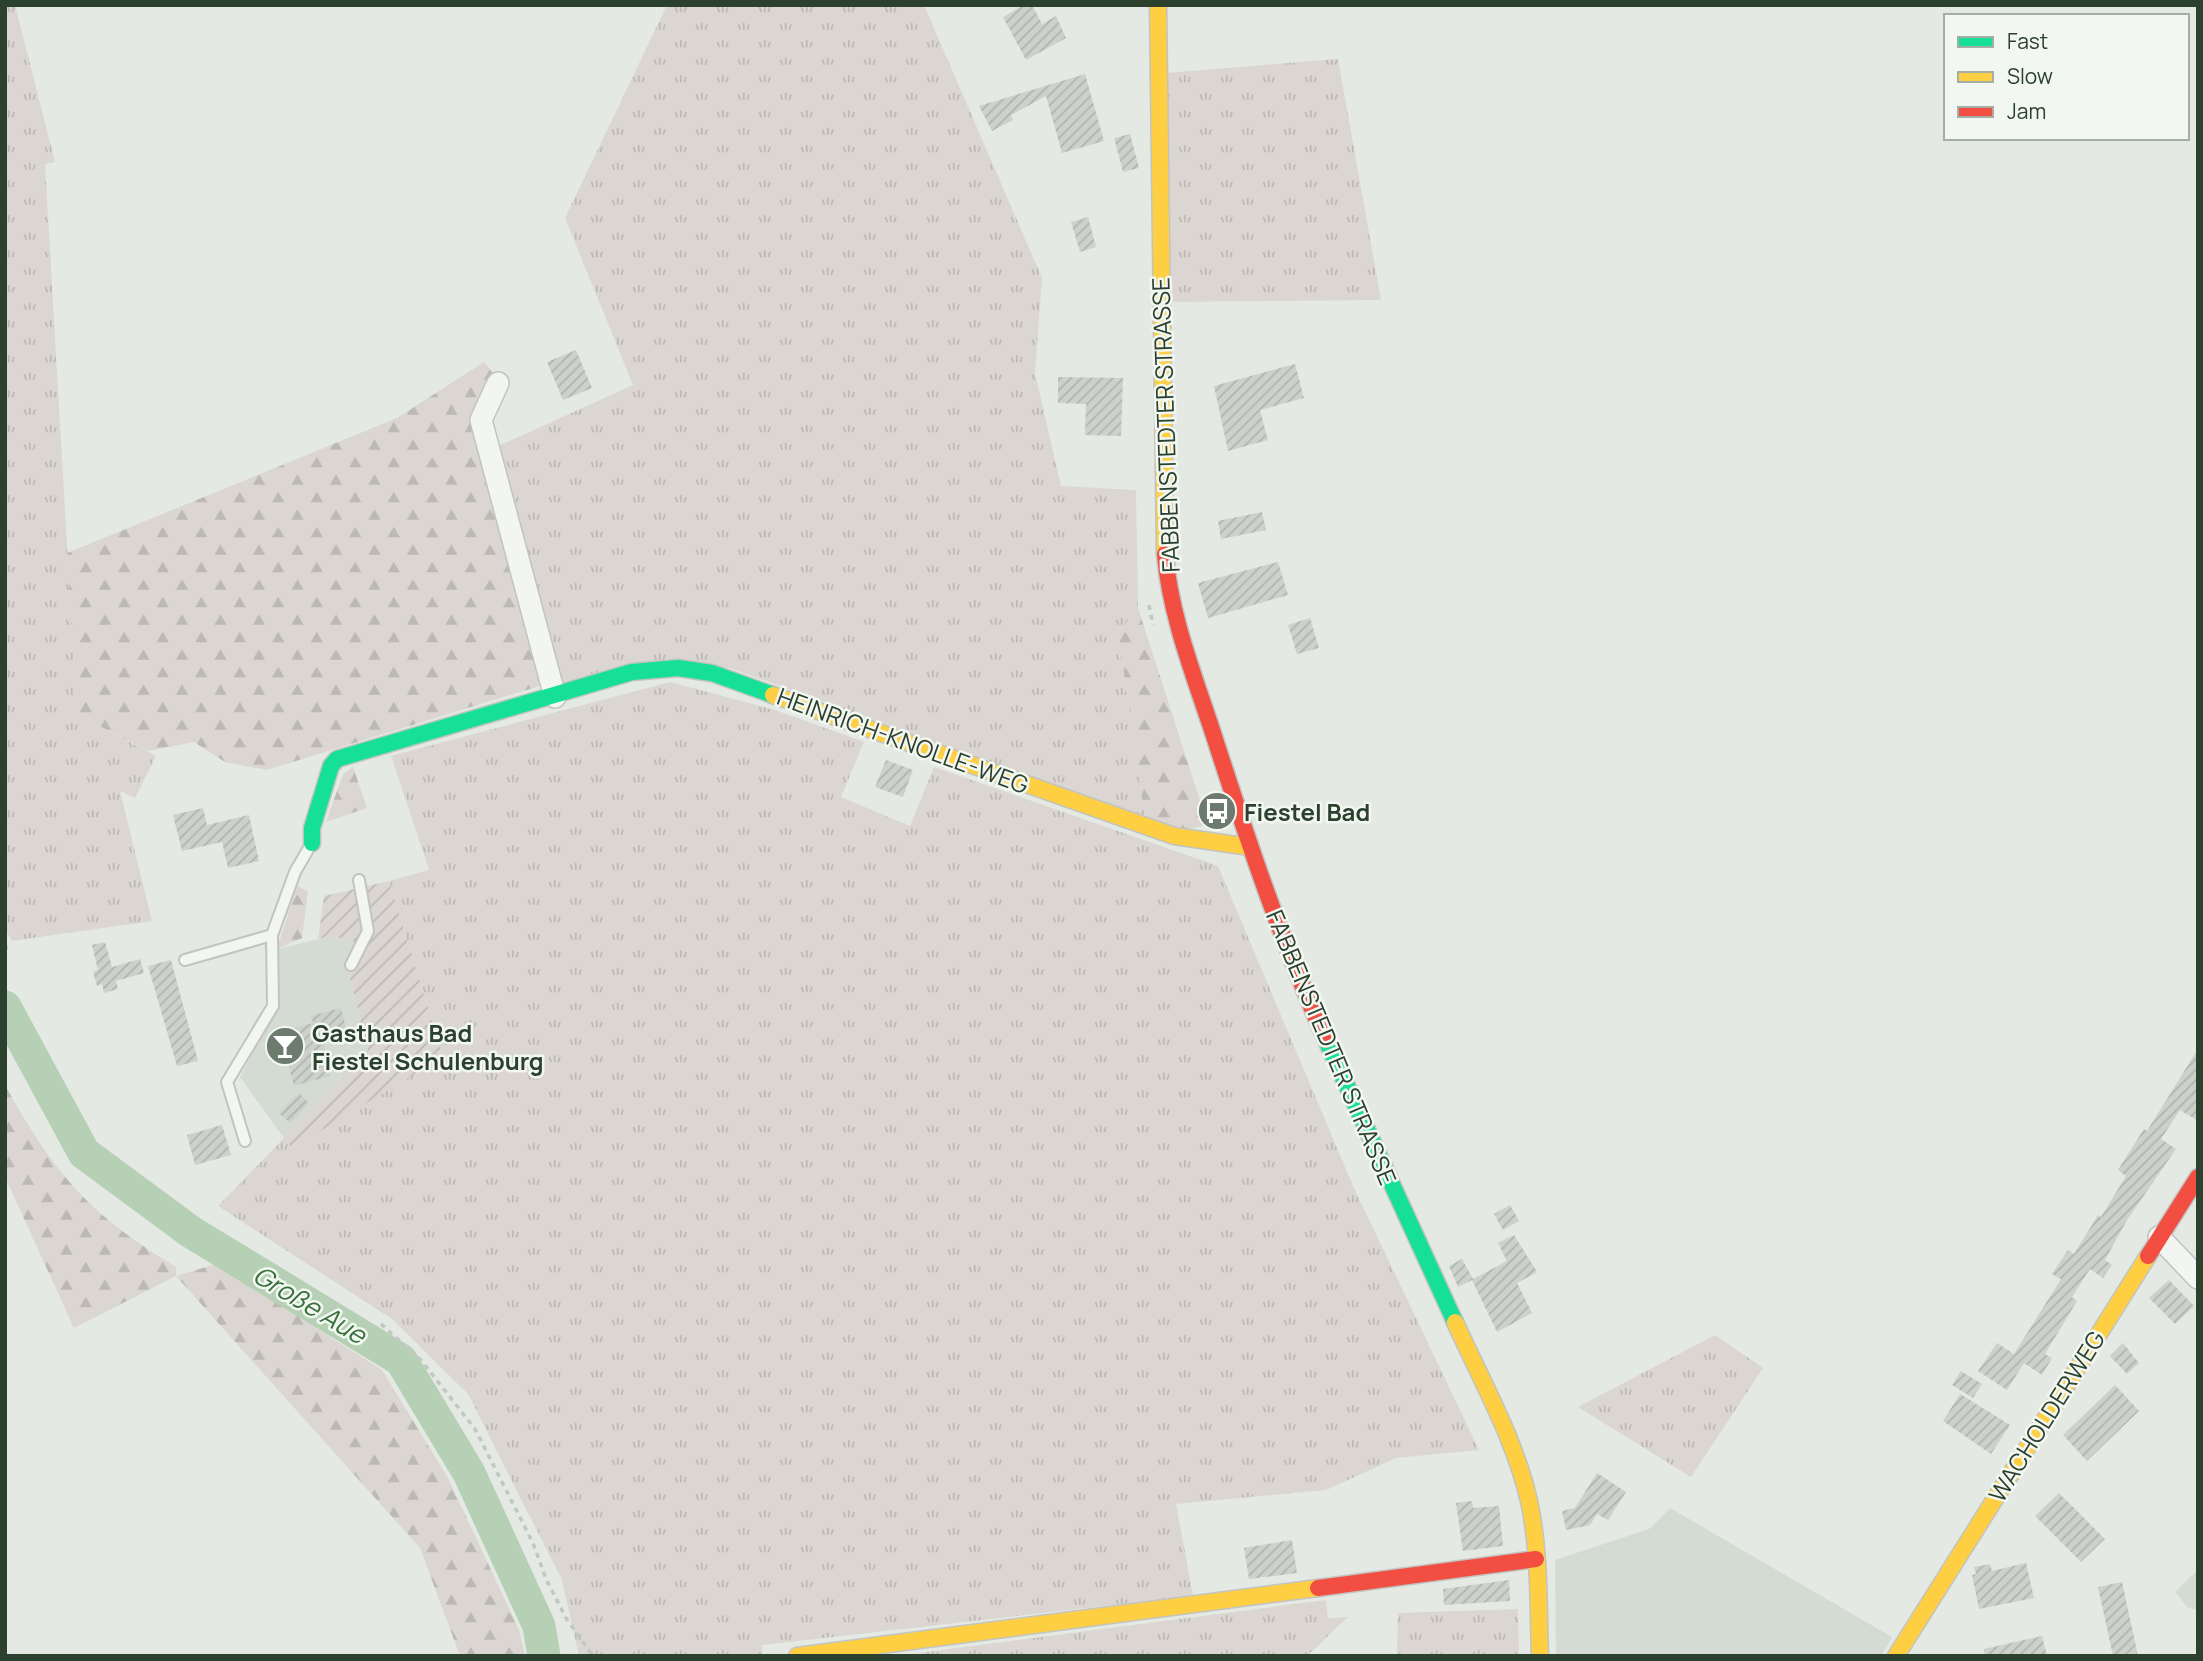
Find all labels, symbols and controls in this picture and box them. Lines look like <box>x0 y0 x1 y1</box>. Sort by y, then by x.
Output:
legend <box>1944 14 2189 140</box>
text: Fast <box>2007 27 2048 55</box>
text: Slow <box>2007 62 2053 90</box>
text: Jam <box>2007 97 2046 125</box>
street label: FABBENSTEDTER STRASSE <box>1143 277 1187 573</box>
street label: HEINRICH-KNOLLE-WEG <box>773 679 1033 801</box>
bus stop icon: Fiestel Bad <box>1196 790 1238 832</box>
place label: Fiestel Bad <box>1244 795 1370 828</box>
street label: FABBENSTEDTER STRASSE <box>1259 905 1405 1189</box>
place label: Gasthaus Bad Fiestel Schulenburg <box>312 1016 544 1077</box>
bar icon: Gasthaus Bad Fiestel Schulenburg <box>264 1025 306 1067</box>
water label: Große Aue <box>247 1256 375 1353</box>
street label: WACHOLDERWEG <box>1980 1324 2112 1508</box>

